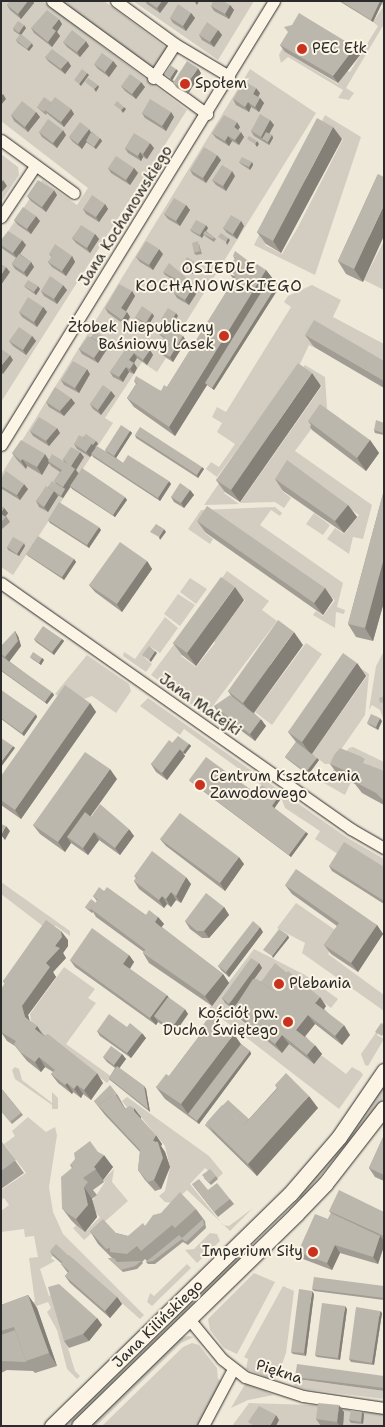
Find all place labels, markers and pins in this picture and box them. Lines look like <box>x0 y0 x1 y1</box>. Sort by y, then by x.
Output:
place label: PEC Ełk <box>312 40 367 58</box>
marker: PEC Ełk <box>296 43 308 55</box>
place label: Społem <box>195 75 247 93</box>
marker: Społem <box>179 78 191 90</box>
place label: Żłobek Niepubliczny Baśniowy Lasek <box>68 318 214 353</box>
marker: Żłobek Niepubliczny Baśniowy Lasek <box>218 330 230 342</box>
place label: Centrum Kształcenia Zawodowego <box>210 767 360 802</box>
marker: Centrum Kształcenia Zawodowego <box>194 779 206 791</box>
place label: Plebania <box>289 975 351 993</box>
marker: Plebania <box>273 978 285 990</box>
place label: Kościół pw. Ducha Świętego <box>163 1004 278 1039</box>
marker: Kościół pw. Ducha Świętego <box>282 1016 294 1028</box>
place label: Imperium Siły <box>202 1243 303 1261</box>
marker: Imperium Siły <box>307 1246 319 1258</box>

